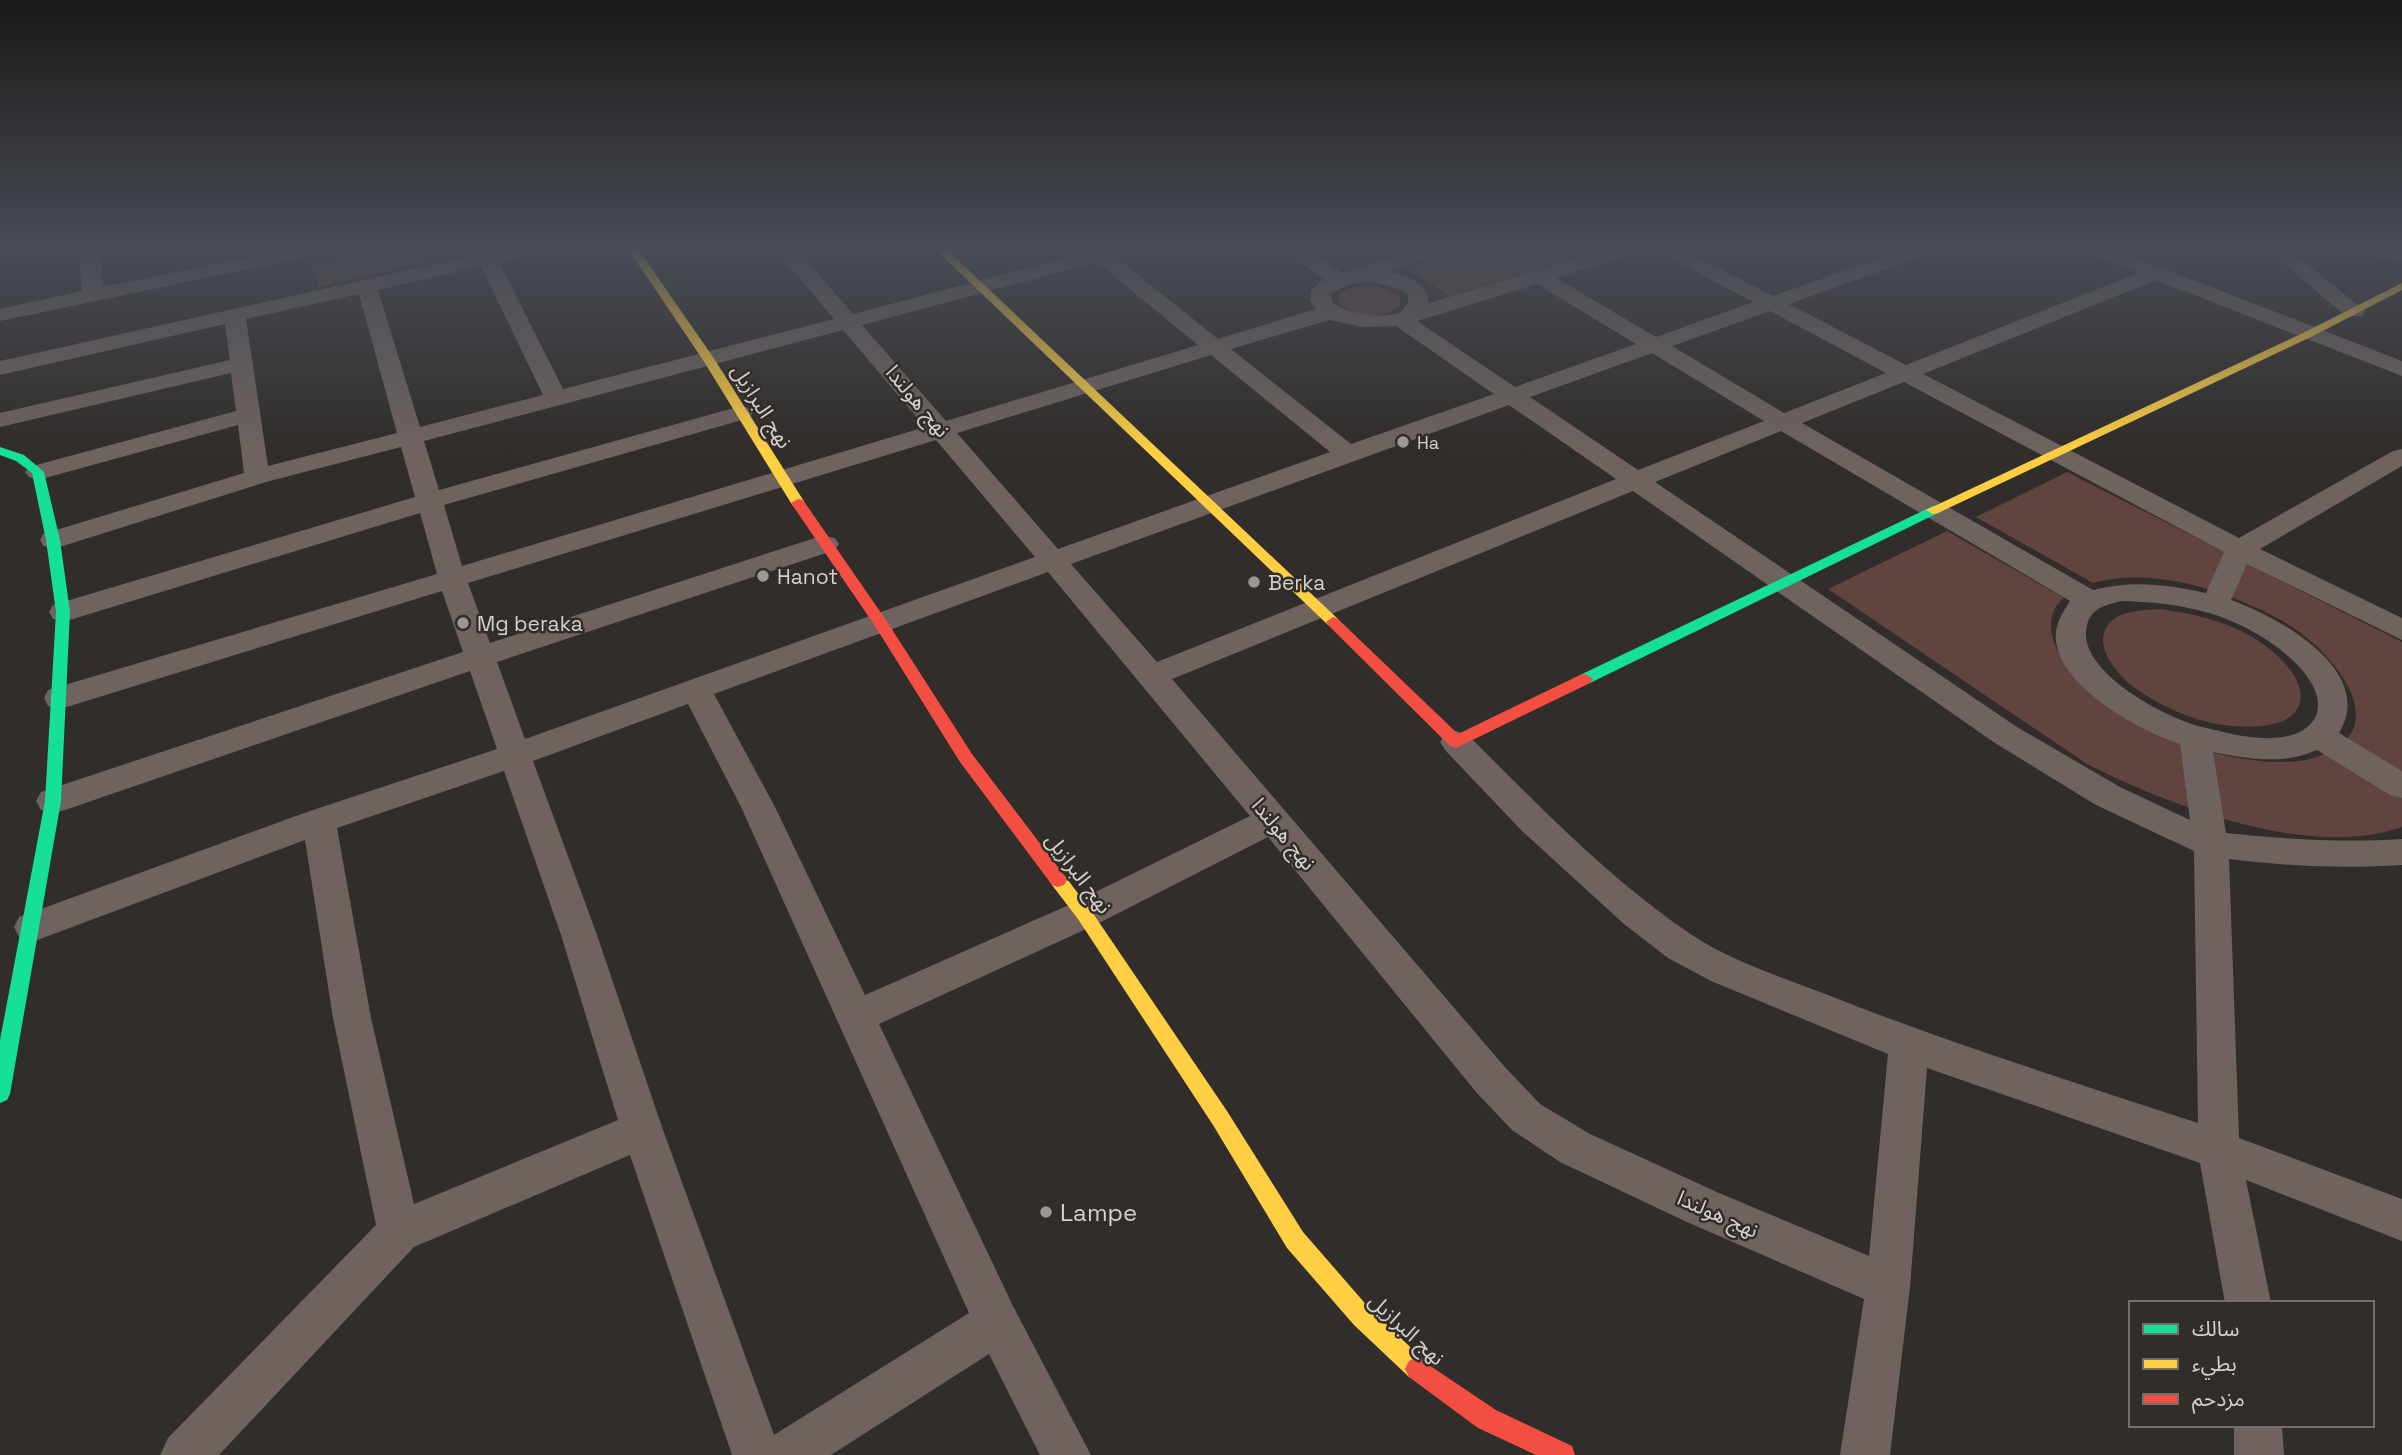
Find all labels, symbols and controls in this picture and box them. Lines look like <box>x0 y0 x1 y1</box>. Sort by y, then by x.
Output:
street label: نهج البرازيل <box>724 359 798 454</box>
street label: نهج هولندا <box>878 359 956 444</box>
place label: Ha <box>1417 431 1439 454</box>
marker: Ha <box>1395 434 1411 450</box>
place label: Hanot <box>777 563 838 590</box>
marker: Hanot <box>755 568 771 584</box>
place label: Berka <box>1268 569 1325 596</box>
marker: Berka <box>1246 574 1262 590</box>
place label: Mg beraka <box>477 610 583 637</box>
marker: Mg beraka <box>455 615 471 631</box>
street label: نهج هولندا <box>1244 792 1322 877</box>
street label: نهج البرازيل <box>1038 827 1118 920</box>
street label: نهج هولندا <box>1672 1184 1763 1246</box>
place label: Lampe <box>1060 1197 1137 1228</box>
marker: Lampe <box>1038 1204 1054 1220</box>
street label: نهج البرازيل <box>1362 1287 1451 1373</box>
legend <box>2129 1301 2374 1427</box>
text: سالك <box>2192 1315 2239 1342</box>
text: بطيء <box>2192 1350 2237 1380</box>
text: مزدحم <box>2192 1385 2245 1414</box>

